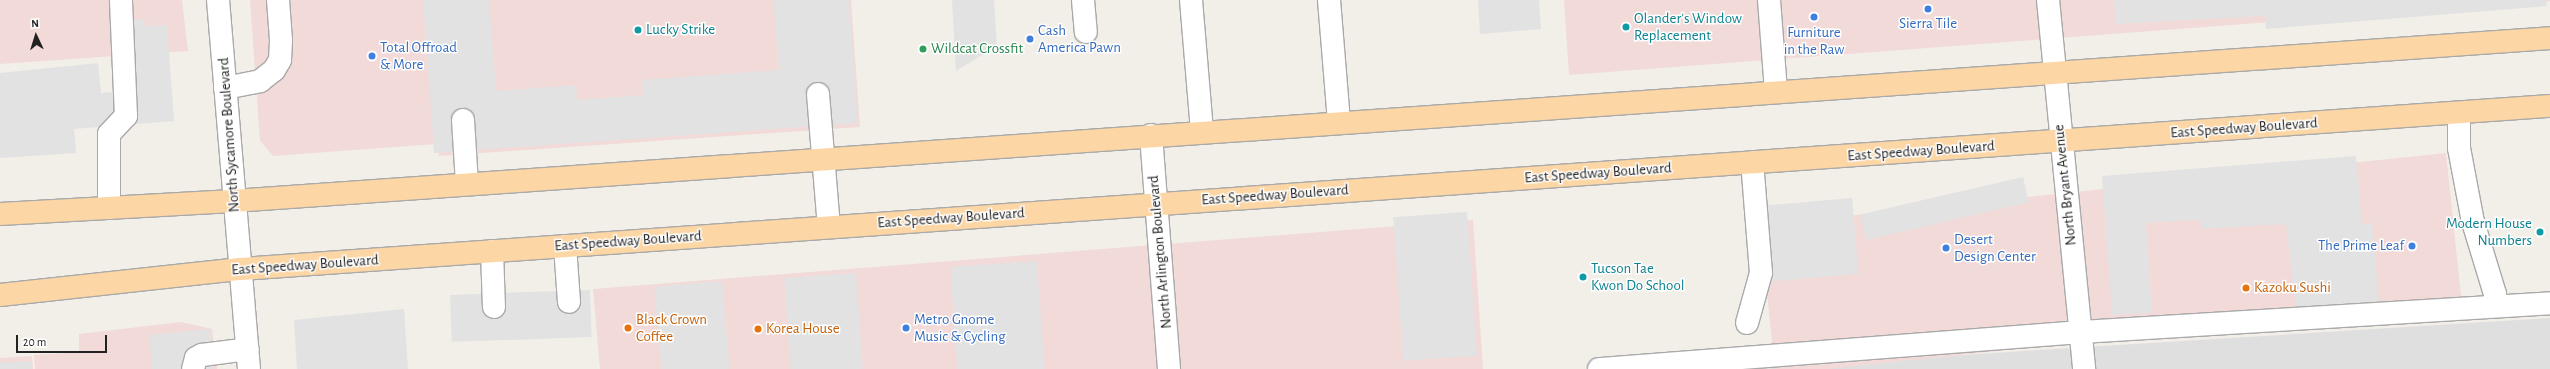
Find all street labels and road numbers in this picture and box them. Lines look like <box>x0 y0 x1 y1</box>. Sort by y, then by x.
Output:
street label: North Sycamore Boulevard <box>215 57 243 213</box>
street label: East Speedway Boulevard <box>2170 114 2318 142</box>
street label: North Bryant Avenue <box>2050 124 2080 246</box>
street label: East Speedway Boulevard <box>1847 137 1995 165</box>
street label: East Speedway Boulevard <box>1524 159 1672 187</box>
street label: North Arlington Boulevard <box>1144 175 1176 329</box>
street label: East Speedway Boulevard <box>1201 181 1349 209</box>
street label: East Speedway Boulevard <box>877 204 1025 232</box>
street label: East Speedway Boulevard <box>554 227 702 255</box>
street label: East Speedway Boulevard <box>231 251 379 279</box>

